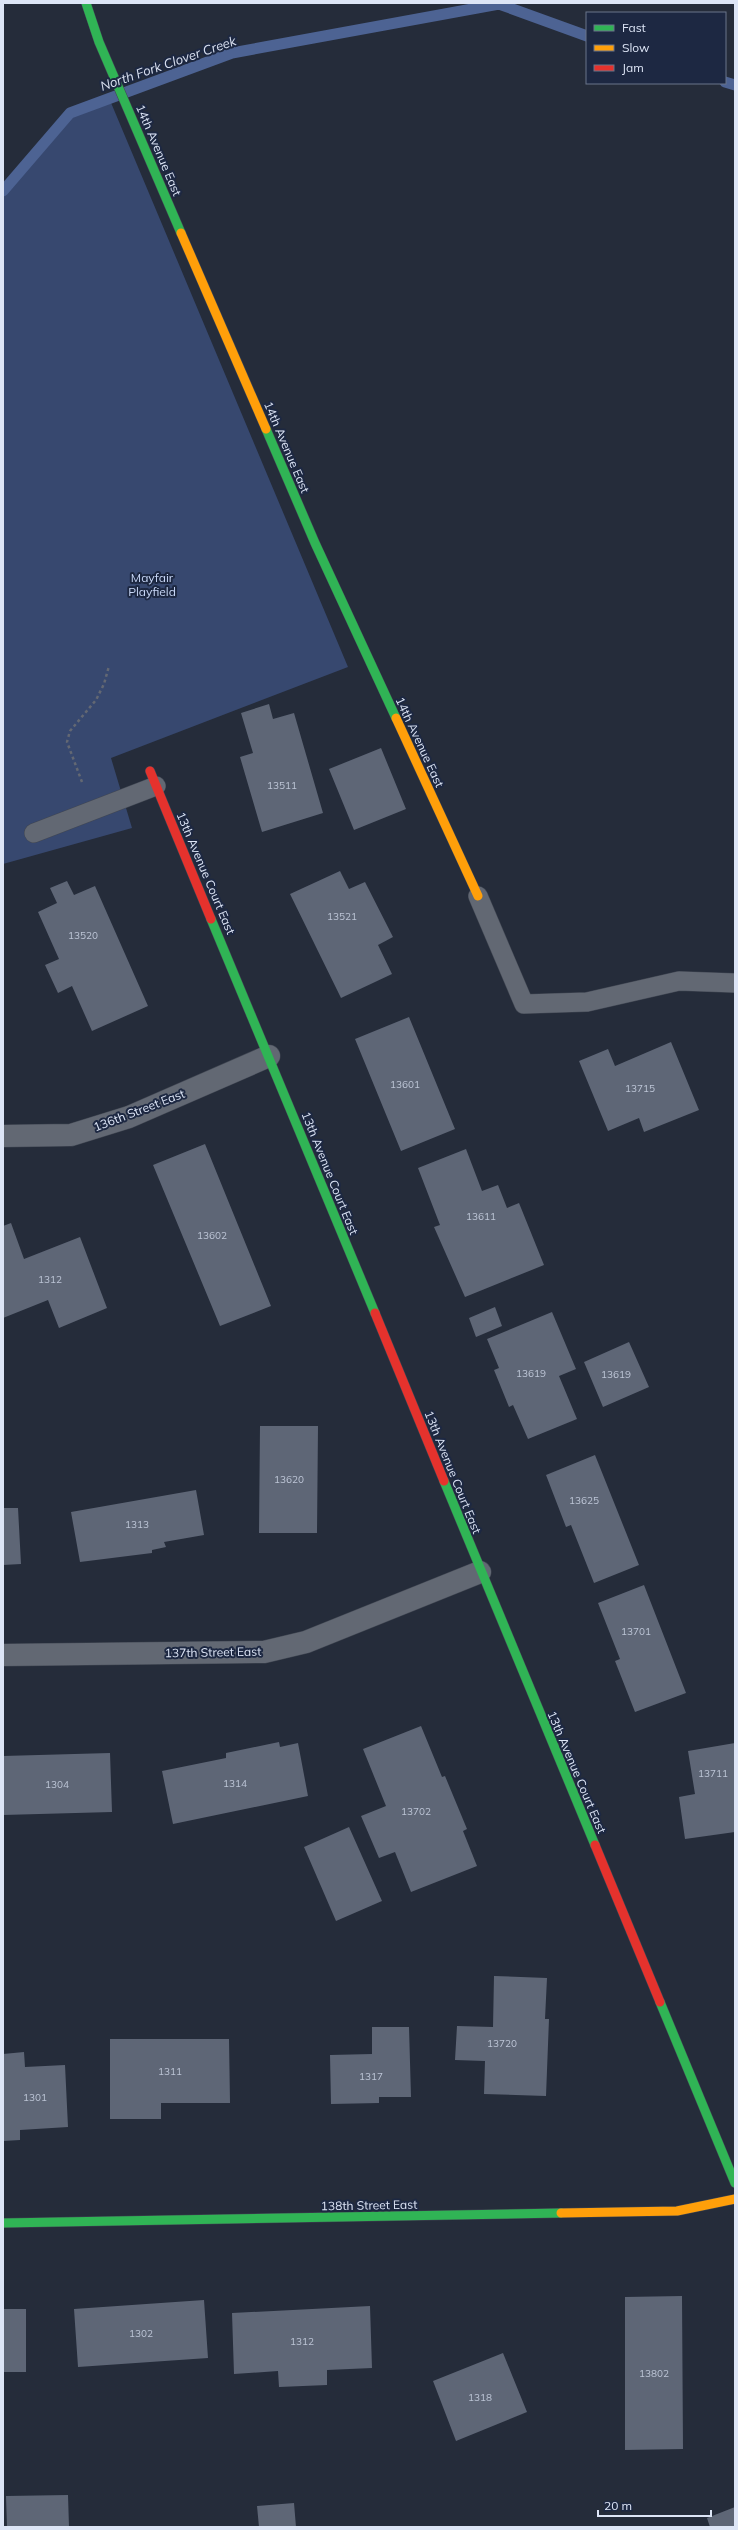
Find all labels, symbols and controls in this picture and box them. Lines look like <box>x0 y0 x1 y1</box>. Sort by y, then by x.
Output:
legend <box>586 12 726 84</box>
text: Fast <box>622 20 646 35</box>
water label: North Fork Clover Creek <box>98 32 238 94</box>
text: Slow <box>622 40 650 55</box>
text: Jam <box>622 60 644 75</box>
street label: 14th Avenue East <box>133 102 185 198</box>
street label: 14th Avenue East <box>261 399 313 495</box>
park label: Mayfair Playfield <box>128 570 176 599</box>
street label: 14th Avenue East <box>393 694 447 790</box>
house number: 13511 <box>267 779 297 792</box>
street label: 13th Avenue Court East <box>173 810 239 936</box>
house number: 13521 <box>327 910 357 923</box>
house number: 13520 <box>68 929 98 942</box>
house number: 13601 <box>390 1078 420 1091</box>
house number: 13715 <box>625 1082 655 1095</box>
street label: 136th Street East <box>91 1086 187 1134</box>
street label: 13th Avenue Court East <box>298 1109 362 1237</box>
house number: 13611 <box>466 1210 496 1223</box>
house number: 13602 <box>197 1229 227 1242</box>
house number: 1312 <box>38 1273 62 1286</box>
house number: 13619 <box>516 1367 546 1380</box>
house number: 13619 <box>601 1368 631 1381</box>
street label: 13th Avenue Court East <box>421 1408 485 1536</box>
house number: 13620 <box>274 1473 304 1486</box>
house number: 13625 <box>569 1494 599 1507</box>
house number: 1313 <box>125 1518 149 1531</box>
house number: 13701 <box>621 1625 651 1638</box>
street label: 137th Street East <box>165 1644 261 1660</box>
street label: 13th Avenue Court East <box>544 1709 610 1835</box>
house number: 13711 <box>698 1767 728 1780</box>
house number: 1314 <box>223 1777 247 1790</box>
house number: 1304 <box>45 1778 69 1791</box>
house number: 13702 <box>401 1805 431 1818</box>
house number: 13720 <box>487 2037 517 2050</box>
house number: 1311 <box>158 2065 182 2078</box>
house number: 1317 <box>359 2070 383 2083</box>
house number: 1301 <box>23 2091 47 2104</box>
street label: 138th Street East <box>321 2197 417 2213</box>
house number: 1302 <box>129 2327 153 2340</box>
house number: 1312 <box>290 2335 314 2348</box>
house number: 13802 <box>639 2367 669 2380</box>
house number: 1318 <box>468 2391 492 2404</box>
scale bar <box>598 2492 711 2518</box>
text: 20 m <box>604 2498 632 2513</box>

